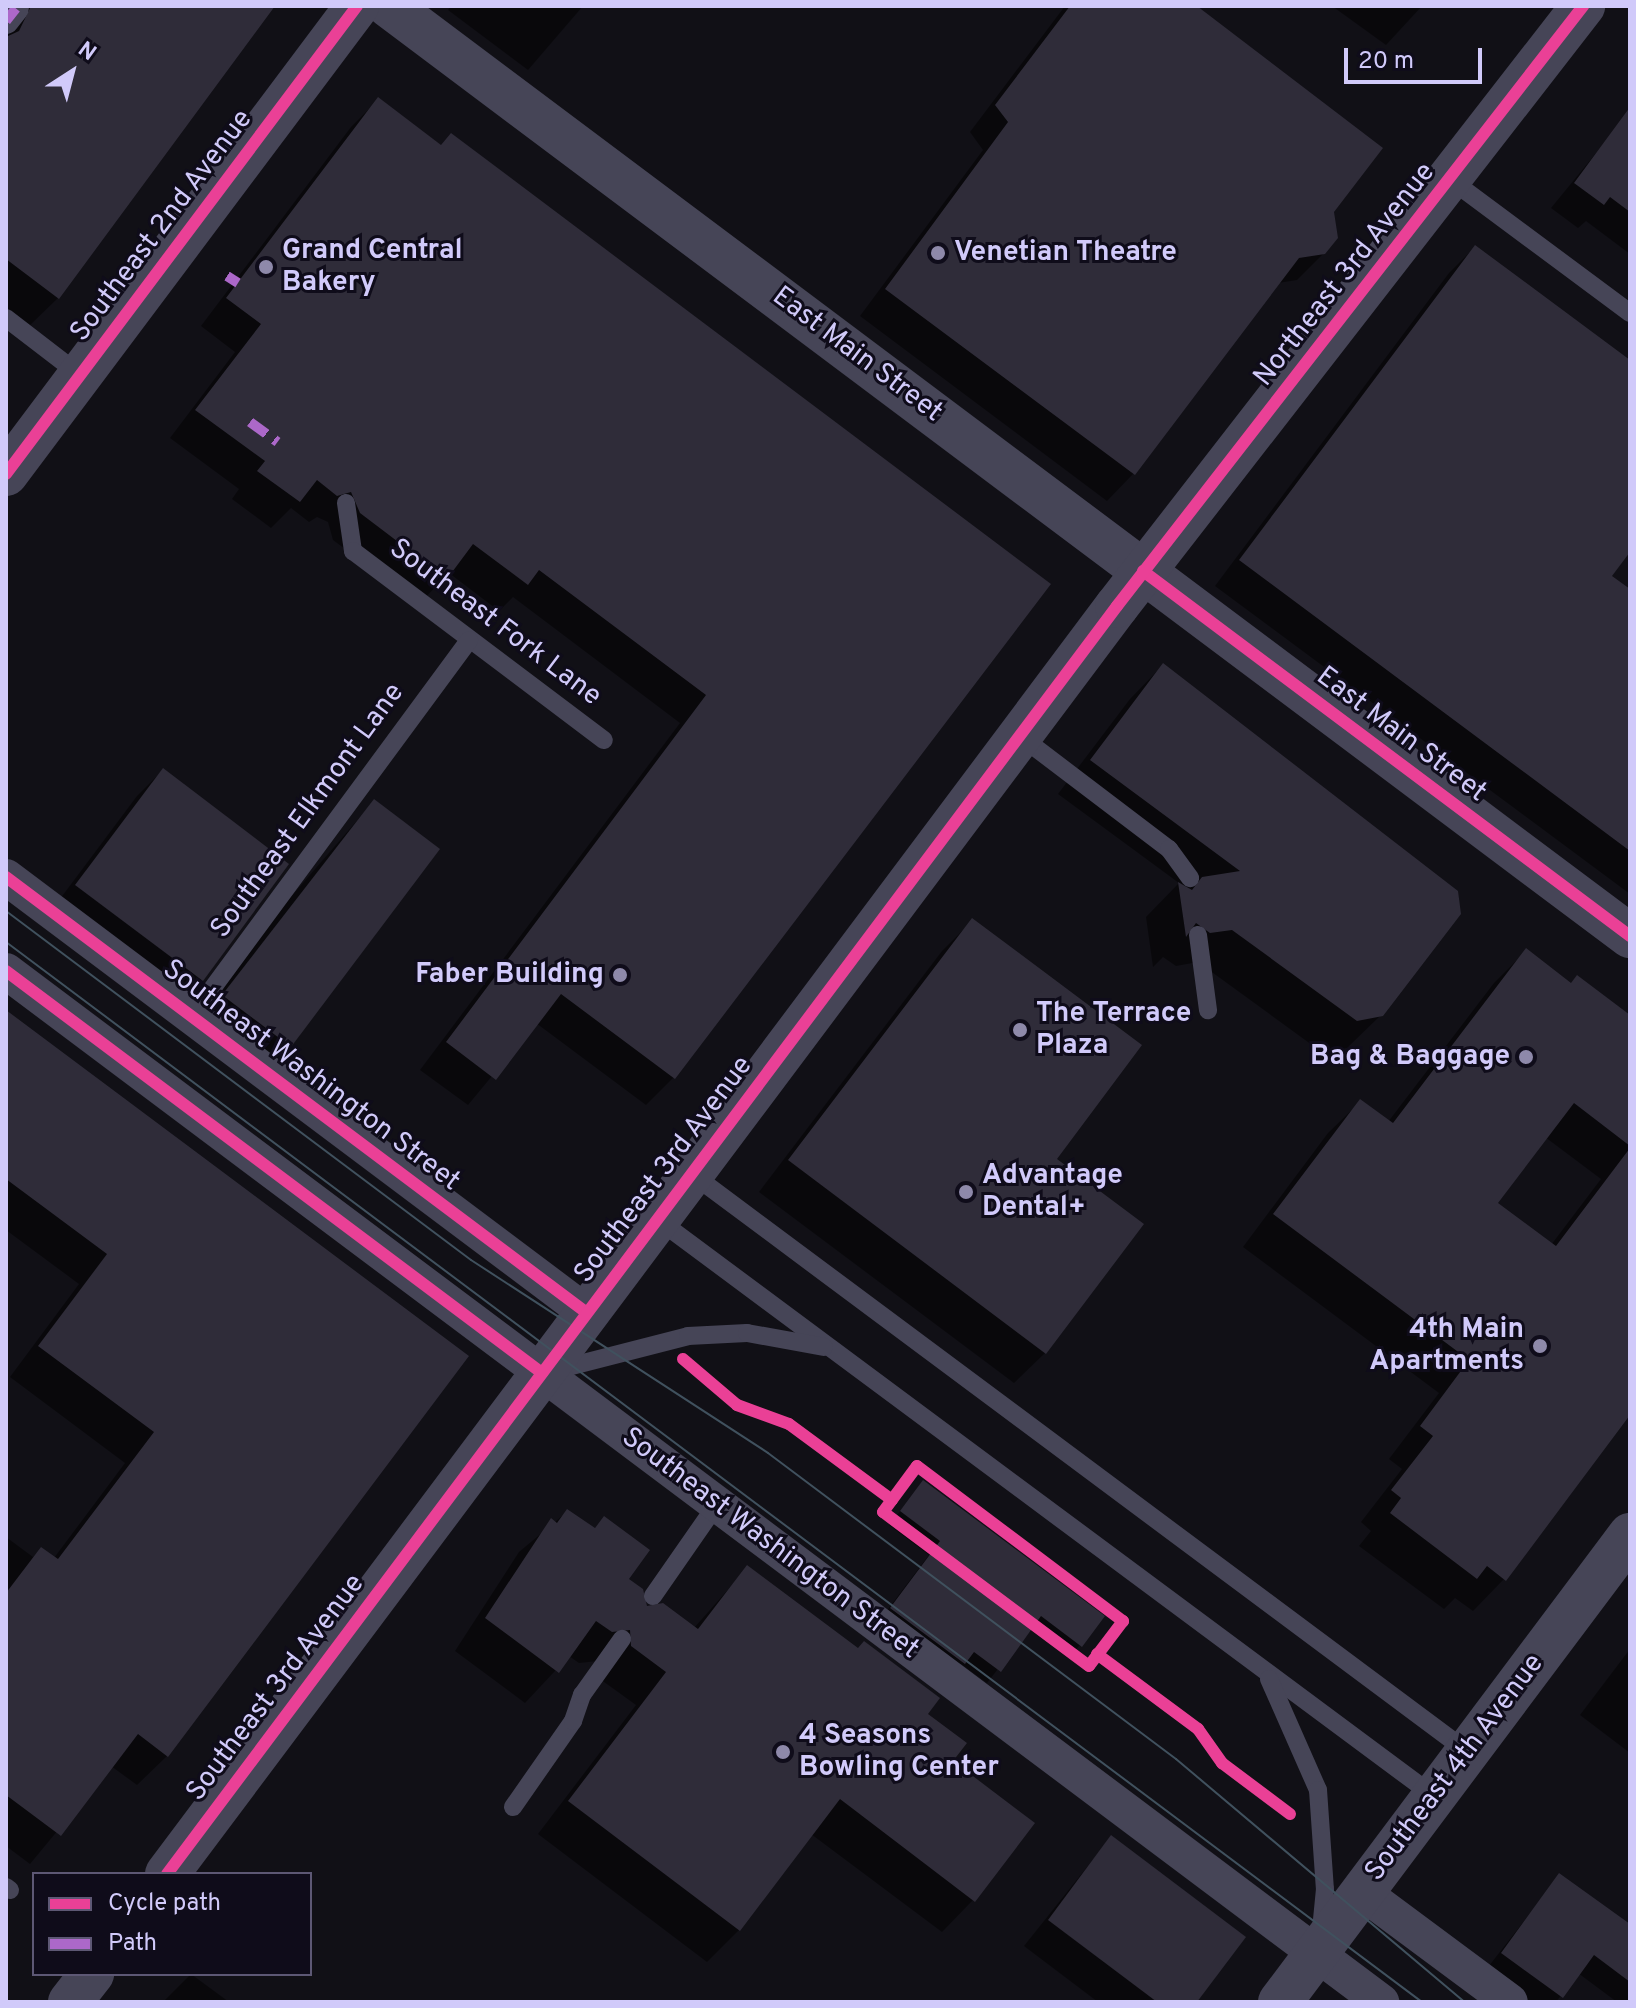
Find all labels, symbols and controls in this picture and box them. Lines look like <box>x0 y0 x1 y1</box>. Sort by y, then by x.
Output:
north arrow <box>32 32 112 112</box>
scale bar <box>1348 32 1486 82</box>
text: N <box>72 37 101 68</box>
text: 20 m <box>1358 47 1414 77</box>
street label: Southeast 2nd Avenue <box>63 103 261 349</box>
street label: Northeast 3rd Avenue <box>1247 156 1443 394</box>
place label: Grand Central Bakery <box>282 234 463 300</box>
place label: Venetian Theatre <box>954 236 1177 270</box>
marker: Venetian Theatre <box>929 244 947 262</box>
marker: Grand Central Bakery <box>257 258 275 276</box>
street label: East Main Street <box>765 280 949 430</box>
street label: Southeast Fork Lane <box>382 532 608 714</box>
street label: East Main Street <box>1309 660 1493 810</box>
street label: Southeast Elkmont Lane <box>204 677 412 945</box>
street label: Southeast Washington Street <box>155 953 467 1199</box>
place label: Faber Building <box>415 958 604 992</box>
marker: Faber Building <box>611 966 629 984</box>
place label: The Terrace Plaza <box>1036 997 1191 1063</box>
marker: The Terrace Plaza <box>1011 1021 1029 1039</box>
place label: Bag & Baggage <box>1310 1040 1510 1074</box>
marker: Bag & Baggage <box>1517 1048 1535 1066</box>
street label: Southeast 3rd Avenue <box>567 1049 761 1291</box>
place label: Advantage Dental+ <box>982 1159 1123 1225</box>
marker: Advantage Dental+ <box>957 1183 975 1201</box>
place label: 4th Main Apartments <box>1369 1313 1524 1379</box>
marker: 4th Main Apartments <box>1531 1337 1549 1355</box>
street label: Southeast Washington Street <box>614 1421 926 1667</box>
street label: Southeast 3rd Avenue <box>179 1567 373 1809</box>
street label: Southeast 4th Avenue <box>1358 1647 1552 1889</box>
place label: 4 Seasons Bowling Center <box>799 1719 999 1785</box>
marker: 4 Seasons Bowling Center <box>774 1743 792 1761</box>
legend <box>32 1872 312 1976</box>
text: Cycle path <box>108 1889 221 1919</box>
text: Path <box>108 1929 157 1959</box>

